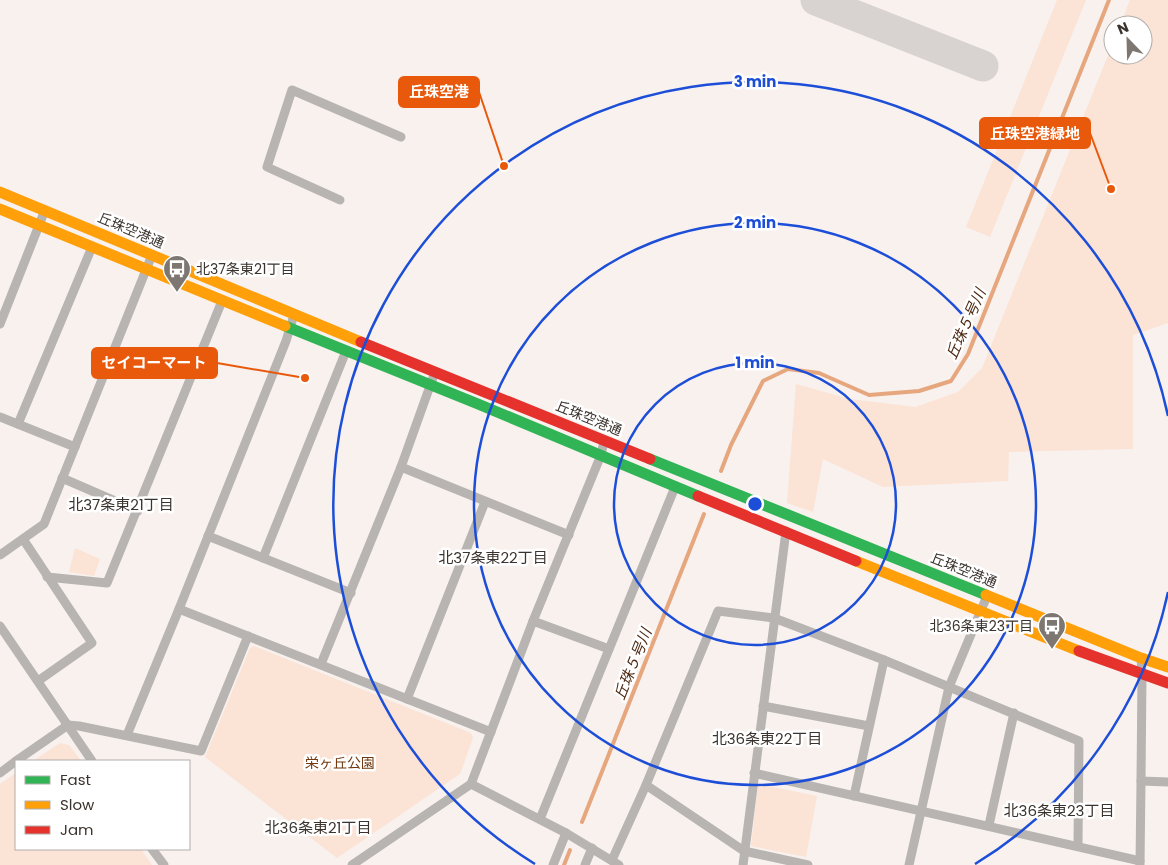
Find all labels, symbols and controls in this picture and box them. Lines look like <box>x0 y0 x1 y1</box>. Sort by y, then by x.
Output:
north arrow <box>1103 15 1153 65</box>
text: N <box>1114 17 1132 39</box>
text: 3 min <box>734 71 776 92</box>
callout: 丘珠空港 <box>399 77 479 107</box>
text: 丘珠空港 <box>409 81 469 102</box>
callout: 丘珠空港緑地 <box>980 118 1090 148</box>
text: 丘珠空港緑地 <box>990 123 1080 144</box>
street label: 丘珠空港通 <box>95 207 167 253</box>
text: 2 min <box>734 212 776 233</box>
bus stop icon: 北37条東21丁目 <box>162 254 192 293</box>
place label: 北37条東21丁目 <box>196 259 294 279</box>
water label: 丘珠５号川 <box>941 283 991 362</box>
callout: セイコーマート <box>92 348 217 378</box>
text: セイコーマート <box>101 352 207 373</box>
text: 1 min <box>735 352 775 373</box>
street label: 丘珠空港通 <box>553 396 625 440</box>
district label: 北37条東21丁目 <box>68 494 174 515</box>
centre of rings <box>746 495 764 513</box>
district label: 北37条東22丁目 <box>438 547 548 568</box>
street label: 丘珠空港通 <box>928 548 1000 592</box>
bus stop icon: 北36条東23丁目 <box>1037 611 1067 650</box>
place label: 北36条東23丁目 <box>930 616 1033 636</box>
water label: 丘珠５号川 <box>609 623 657 703</box>
district label: 北36条東22丁目 <box>712 728 822 749</box>
park label: 栄ヶ丘公園 <box>305 753 375 773</box>
legend <box>15 760 190 850</box>
text: Fast <box>60 769 91 790</box>
text: Slow <box>60 794 95 815</box>
district label: 北36条東23丁目 <box>1004 800 1114 821</box>
district label: 北36条東21丁目 <box>265 817 371 838</box>
text: Jam <box>60 819 94 840</box>

